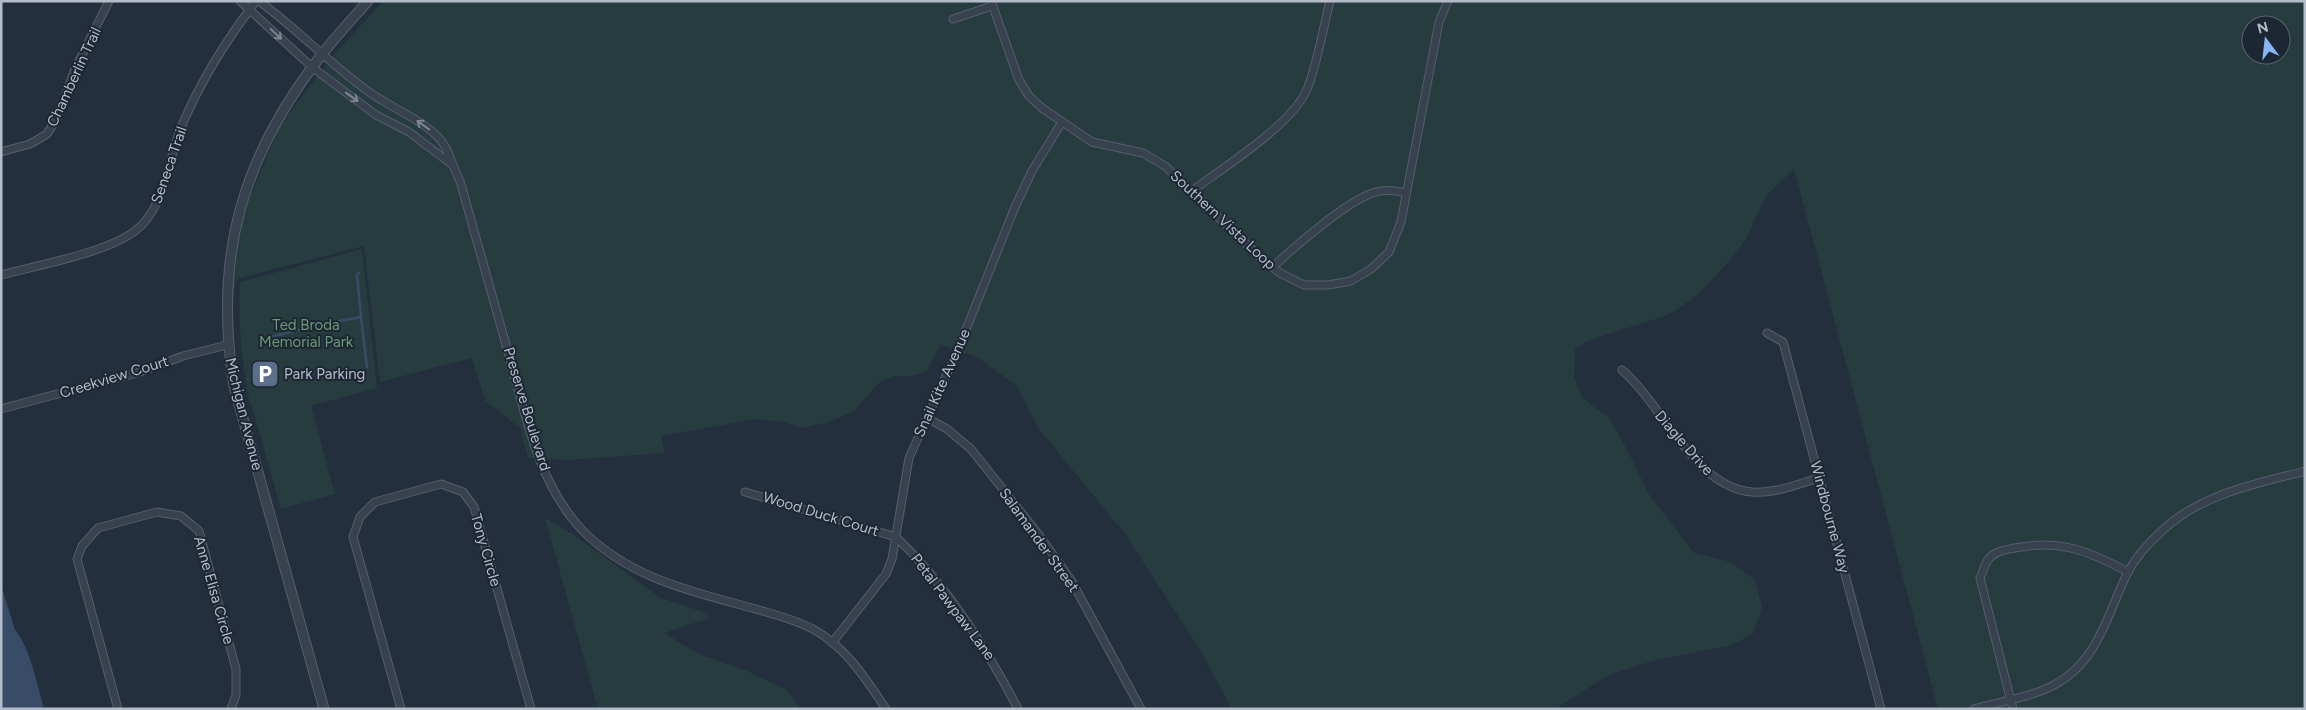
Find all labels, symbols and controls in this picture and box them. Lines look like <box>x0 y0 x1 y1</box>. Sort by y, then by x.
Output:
north arrow <box>2241 15 2291 65</box>
text: N <box>2255 18 2270 38</box>
street label: Chamberlin Trail <box>43 24 105 130</box>
one-way arrow <box>270 28 283 40</box>
one-way arrow <box>345 92 359 102</box>
one-way arrow <box>416 120 430 130</box>
street label: Seneca Trail <box>147 124 191 206</box>
street label: Southern Vista Loop <box>1167 167 1280 274</box>
park label: Ted Broda Memorial Park <box>259 316 354 351</box>
street label: Snail Kite Avenue <box>910 326 974 440</box>
street label: Preserve Boulevard <box>500 345 554 473</box>
street label: Creekview Court <box>57 352 171 402</box>
street label: Michigan Avenue <box>221 356 267 472</box>
parking icon: Park Parking <box>250 359 280 389</box>
place label: Park Parking <box>284 365 365 383</box>
street label: Diagle Drive <box>1651 407 1717 479</box>
street label: Windbourne Way <box>1806 459 1854 575</box>
street label: Salamander Street <box>995 484 1083 596</box>
street label: Wood Duck Court <box>761 488 881 540</box>
street label: Tony Circle <box>467 512 505 588</box>
street label: Anne Elisa Circle <box>190 534 238 646</box>
street label: Petal Pawpaw Lane <box>907 550 999 664</box>

